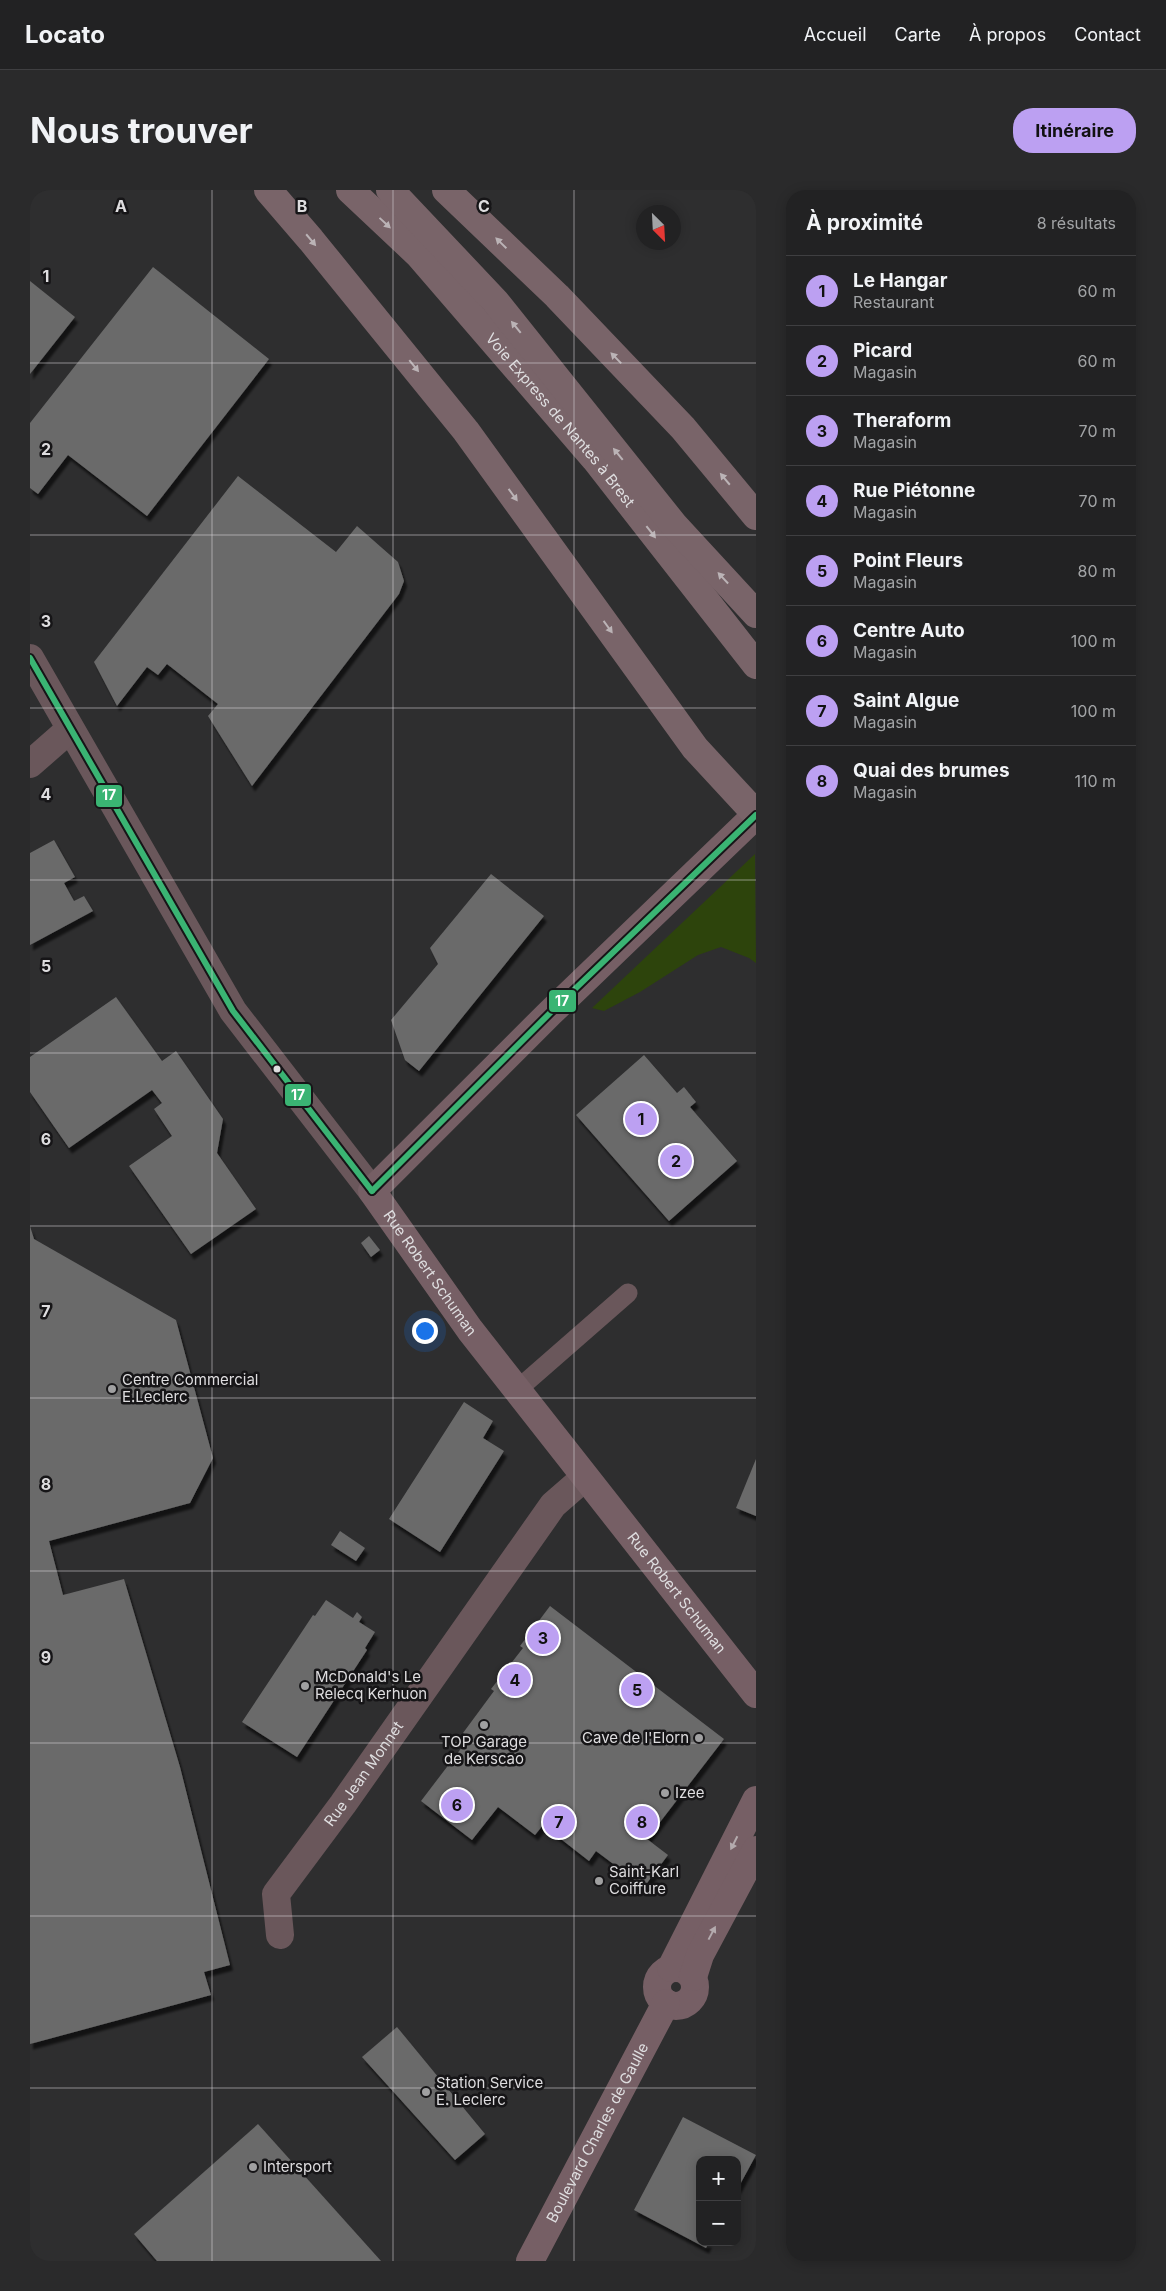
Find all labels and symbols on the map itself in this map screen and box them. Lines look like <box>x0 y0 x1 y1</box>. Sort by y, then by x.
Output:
text: A <box>115 196 127 216</box>
text: B <box>297 196 307 216</box>
text: C <box>478 196 490 216</box>
north arrow <box>636 205 681 250</box>
one-way arrow <box>379 217 391 229</box>
one-way arrow <box>306 233 317 246</box>
one-way arrow <box>496 237 508 249</box>
text: 1 <box>43 266 49 286</box>
one-way arrow <box>511 320 521 334</box>
street label: Voie Express de Nantes à Brest <box>482 329 639 511</box>
one-way arrow <box>610 352 622 364</box>
one-way arrow <box>408 359 419 372</box>
text: 2 <box>41 439 51 459</box>
one-way arrow <box>612 448 623 461</box>
one-way arrow <box>719 472 730 485</box>
one-way arrow <box>507 488 518 501</box>
one-way arrow <box>646 525 656 539</box>
one-way arrow <box>717 572 729 584</box>
text: 3 <box>41 611 51 631</box>
one-way arrow <box>603 620 613 634</box>
text: 4 <box>41 784 52 804</box>
line badge: 17 <box>95 784 123 808</box>
text: 17 <box>102 786 116 803</box>
text: 5 <box>41 956 51 976</box>
line badge: 17 <box>548 989 577 1013</box>
text: 17 <box>555 992 569 1009</box>
unlabelled marker <box>272 1064 282 1074</box>
line badge: 17 <box>284 1083 312 1107</box>
text: 17 <box>291 1086 305 1103</box>
pin: 1 <box>625 1100 657 1138</box>
text: 6 <box>41 1129 51 1149</box>
pin: 2 <box>660 1142 692 1180</box>
street label: Rue Robert Schuman <box>380 1206 481 1340</box>
text: 7 <box>41 1301 51 1321</box>
your location <box>412 1318 438 1344</box>
place label: Centre Commercial E.Leclerc <box>122 1370 258 1406</box>
marker: Centre Commercial E.Leclerc <box>106 1383 118 1395</box>
text: 8 <box>41 1474 51 1494</box>
street label: Rue Robert Schuman <box>623 1528 731 1657</box>
pin: 3 <box>527 1619 559 1657</box>
text: 9 <box>41 1647 51 1667</box>
pin: 4 <box>499 1661 531 1699</box>
place label: McDonald's Le Relecq Kerhuon <box>315 1667 427 1703</box>
pin: 5 <box>621 1671 653 1709</box>
marker: McDonald's Le Relecq Kerhuon <box>299 1680 311 1692</box>
street label: Rue Jean Monnet <box>320 1717 407 1830</box>
marker: TOP Garage de Kerscao <box>478 1719 490 1731</box>
place label: Cave de l'Elorn <box>582 1728 689 1747</box>
place label: TOP Garage de Kerscao <box>441 1732 527 1768</box>
marker: Cave de l'Elorn <box>693 1732 705 1744</box>
place label: Izee <box>675 1783 705 1802</box>
pin: 6 <box>441 1786 473 1824</box>
marker: Izee <box>659 1787 671 1799</box>
pin: 7 <box>543 1803 575 1841</box>
pin: 8 <box>626 1803 658 1841</box>
one-way arrow <box>730 1836 738 1851</box>
place label: Saint-Karl Coiffure <box>609 1862 679 1898</box>
marker: Saint-Karl Coiffure <box>593 1875 605 1887</box>
one-way arrow <box>708 1925 716 1940</box>
street label: Boulevard Charles de Gaulle <box>542 2039 652 2226</box>
place label: Station Service E. Leclerc <box>436 2073 543 2109</box>
marker: Station Service E. Leclerc <box>420 2086 432 2098</box>
place label: Intersport <box>263 2157 332 2176</box>
marker: Intersport <box>247 2161 259 2173</box>

